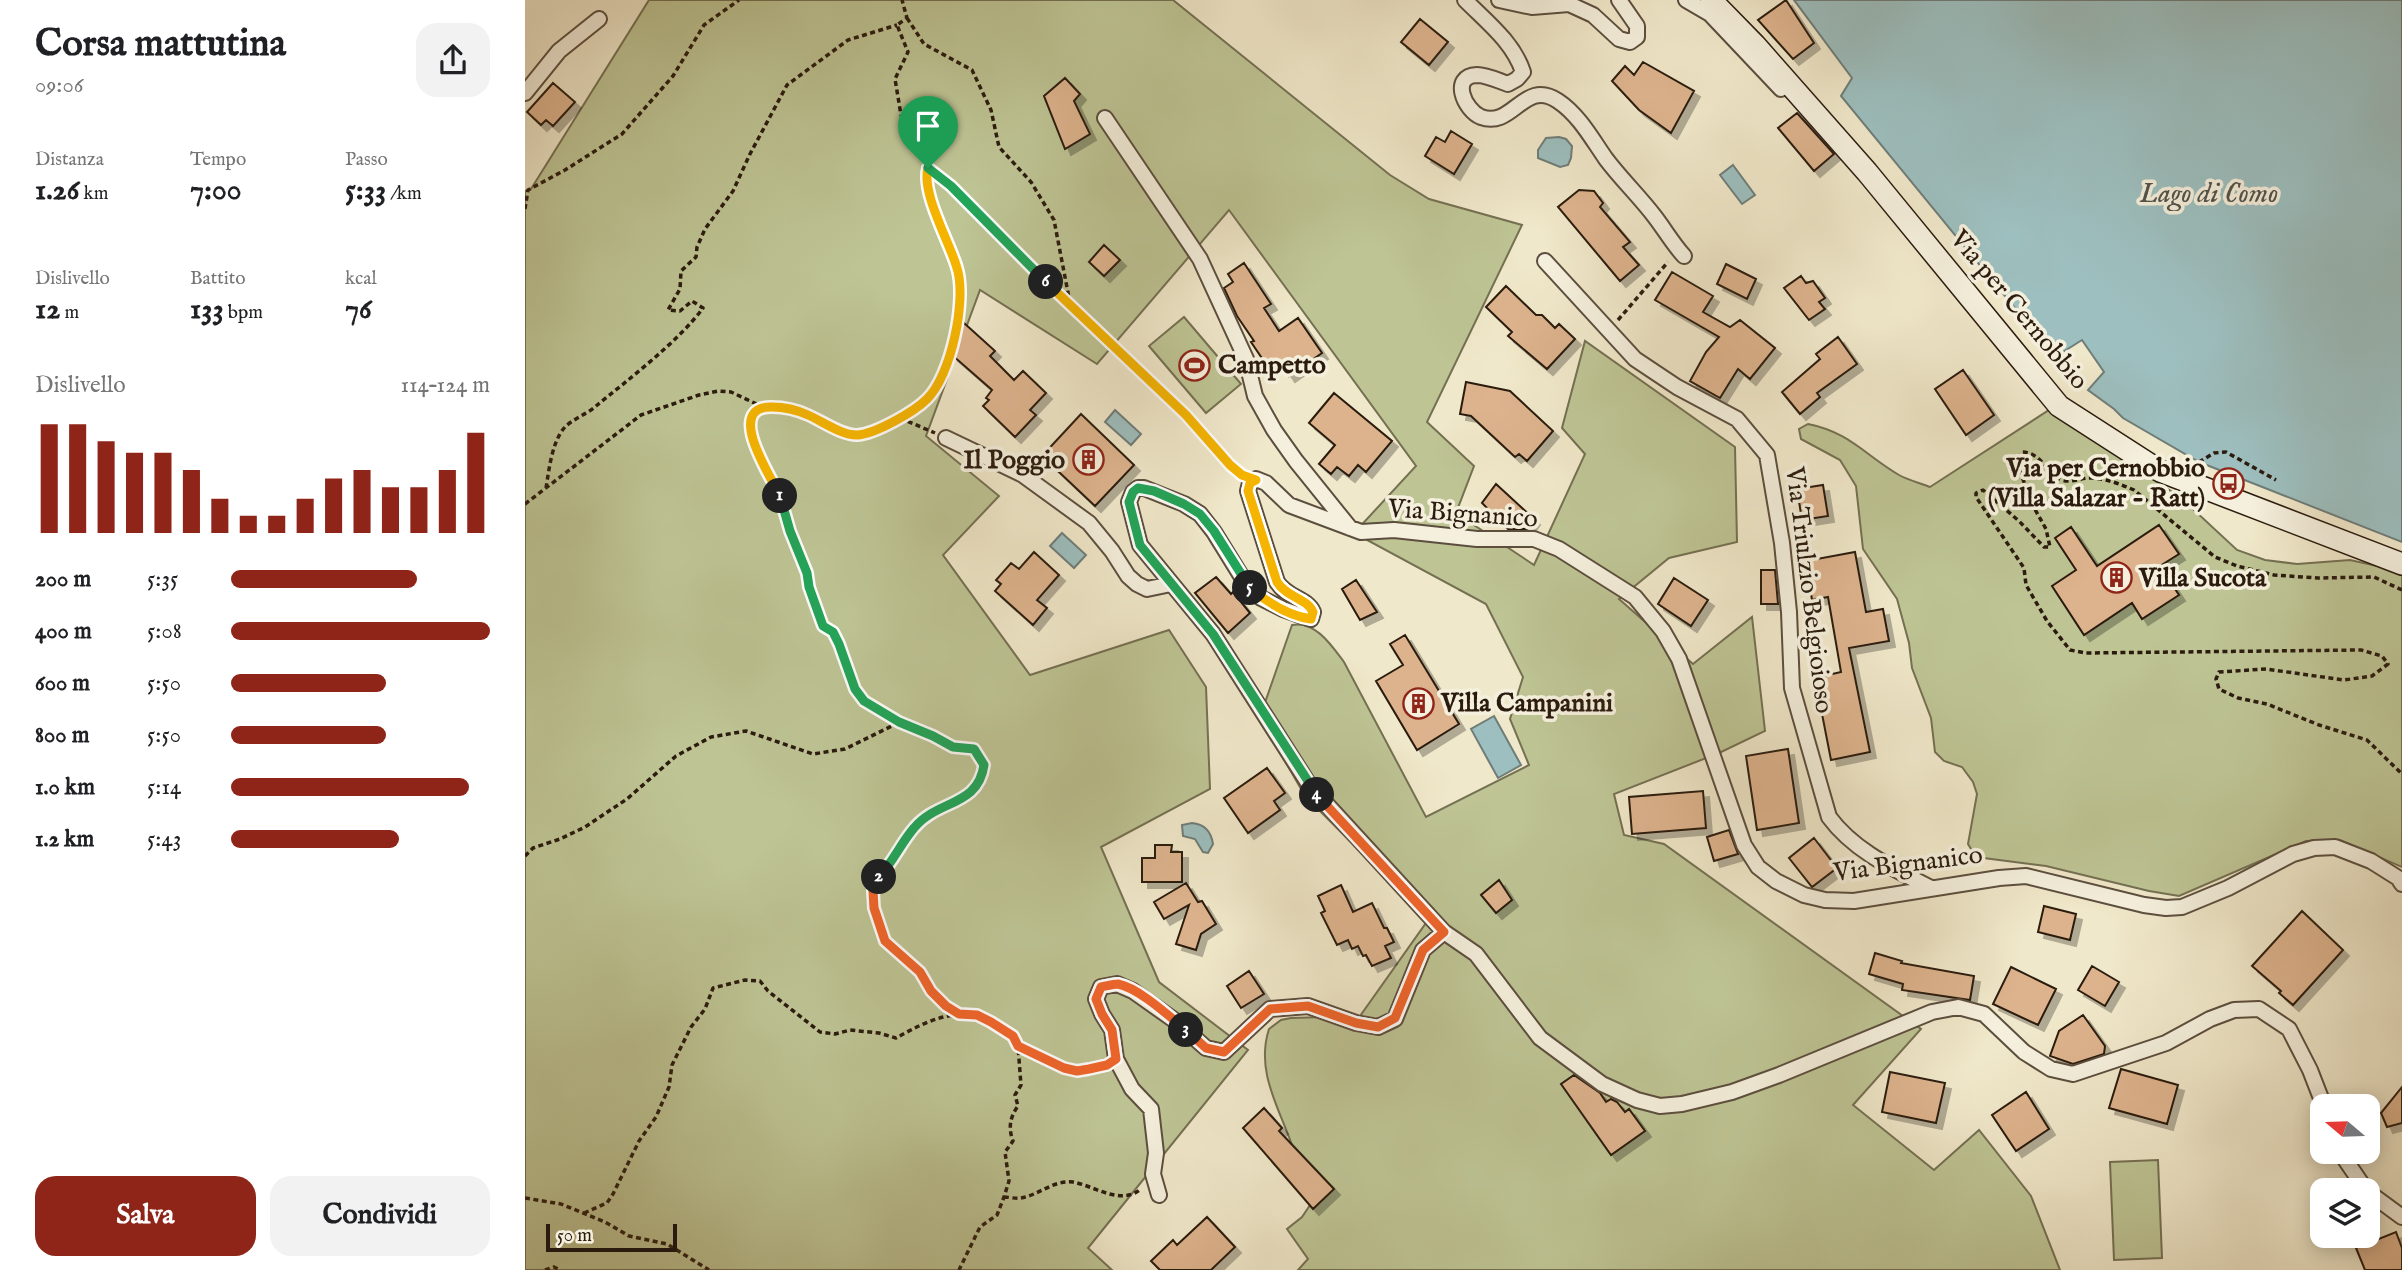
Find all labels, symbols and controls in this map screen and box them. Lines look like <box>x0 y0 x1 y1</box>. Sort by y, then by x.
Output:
text: Corsa mattutina <box>35 21 286 69</box>
button: share <box>416 23 490 97</box>
text: 09:06 <box>35 71 83 100</box>
pin <box>898 96 958 168</box>
icon: arrive <box>909 107 947 145</box>
text: Distanza <box>35 148 104 172</box>
text: Tempo <box>190 148 246 172</box>
text: Passo <box>345 148 388 172</box>
text: 1.26 <box>35 172 79 210</box>
text: 7:00 <box>190 172 241 210</box>
text: 5:33 <box>345 172 386 210</box>
water label: Lago di Como <box>2139 177 2278 212</box>
text: km <box>79 182 108 206</box>
text: /km <box>386 182 422 206</box>
street label: Via per Cernobbio <box>1942 223 2095 397</box>
pin: 6 <box>1029 264 1063 300</box>
text: Dislivello <box>35 267 110 291</box>
text: Battito <box>190 267 246 291</box>
text: kcal <box>345 267 377 291</box>
text: 6 <box>1041 269 1050 293</box>
text: 12 <box>35 291 60 329</box>
text: 133 <box>190 291 224 329</box>
text: 76 <box>345 291 372 329</box>
text: m <box>60 301 79 325</box>
text: bpm <box>224 301 263 325</box>
sports icon: Campetto <box>1178 348 1212 382</box>
place label: Campetto <box>1218 349 1326 382</box>
text: Dislivello <box>35 371 126 400</box>
text: 114–124 m <box>400 371 490 400</box>
building icon: Il Poggio <box>1071 443 1105 477</box>
place label: Il Poggio <box>963 444 1065 477</box>
place label: Via per Cernobbio (Villa Salazar - Ratt) <box>1988 452 2205 515</box>
street label: Via Triulzio Belgioioso <box>1777 464 1841 715</box>
bus stop icon: Via per Cernobbio (Villa Salazar - Ratt) <box>2211 466 2245 500</box>
pin: 1 <box>763 478 797 514</box>
text: 1 <box>776 483 783 507</box>
street label: Via Bignanico <box>1386 492 1539 536</box>
building icon: Villa Sucota <box>2099 561 2133 595</box>
place label: Villa Sucota <box>2138 562 2267 595</box>
text: 200 m <box>35 565 91 594</box>
text: 5:35 <box>147 565 178 594</box>
pin: 5 <box>1233 570 1267 606</box>
text: 5 <box>1246 575 1253 599</box>
text: 400 m <box>35 617 92 646</box>
text: 5:08 <box>147 617 182 646</box>
text: 600 m <box>35 669 90 698</box>
text: 5:50 <box>147 669 181 698</box>
building icon: Villa Campanini <box>1401 686 1435 720</box>
place label: Villa Campanini <box>1440 687 1613 720</box>
text: 800 m <box>35 721 89 750</box>
text: 5:50 <box>147 721 181 750</box>
text: 1.0 km <box>35 773 95 802</box>
text: 5:14 <box>147 773 181 802</box>
pin: 4 <box>1299 778 1335 812</box>
text: 4 <box>1312 782 1321 806</box>
text: 1.2 km <box>35 825 94 854</box>
text: 5:43 <box>147 825 181 854</box>
street label: Via Bignanico <box>1831 838 1985 890</box>
pin: 2 <box>861 860 897 894</box>
text: 2 <box>874 864 883 888</box>
pin: 3 <box>1169 1012 1203 1048</box>
text: 3 <box>1182 1017 1189 1041</box>
north arrow <box>2310 1094 2380 1164</box>
map controls <box>2310 1094 2380 1248</box>
button: Salva <box>35 1176 256 1256</box>
button: Condividi <box>270 1176 490 1256</box>
button: layers <box>2310 1178 2380 1248</box>
scale bar <box>546 1221 677 1253</box>
text: 50 m <box>557 1224 592 1248</box>

